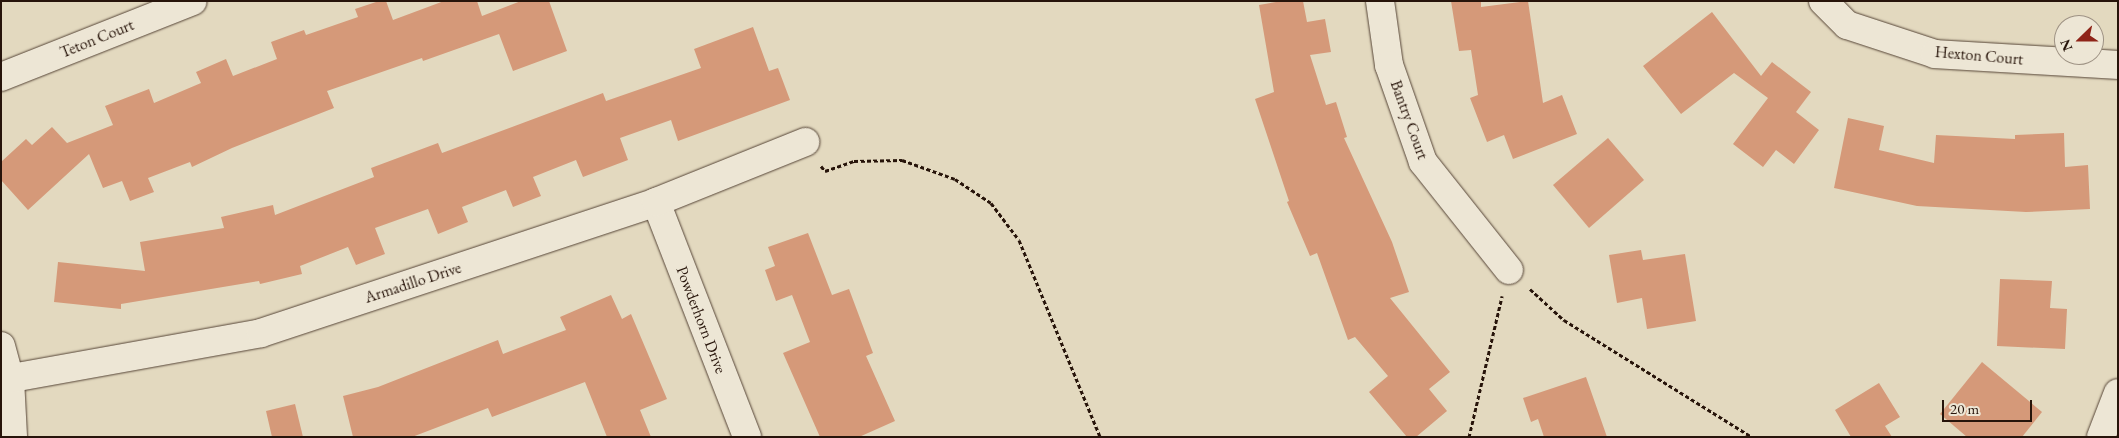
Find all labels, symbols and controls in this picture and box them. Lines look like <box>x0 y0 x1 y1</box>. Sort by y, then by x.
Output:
street label: Teton Court <box>57 15 137 63</box>
north arrow <box>2054 15 2104 65</box>
text: N <box>2056 37 2076 54</box>
street label: Hexton Court <box>1934 43 2024 69</box>
street label: Bantry Court <box>1386 78 1432 162</box>
street label: Armadillo Drive <box>362 258 464 308</box>
street label: Powderhorn Drive <box>672 264 730 376</box>
scale bar <box>1944 390 2034 422</box>
text: 20 m <box>1950 399 1979 418</box>

